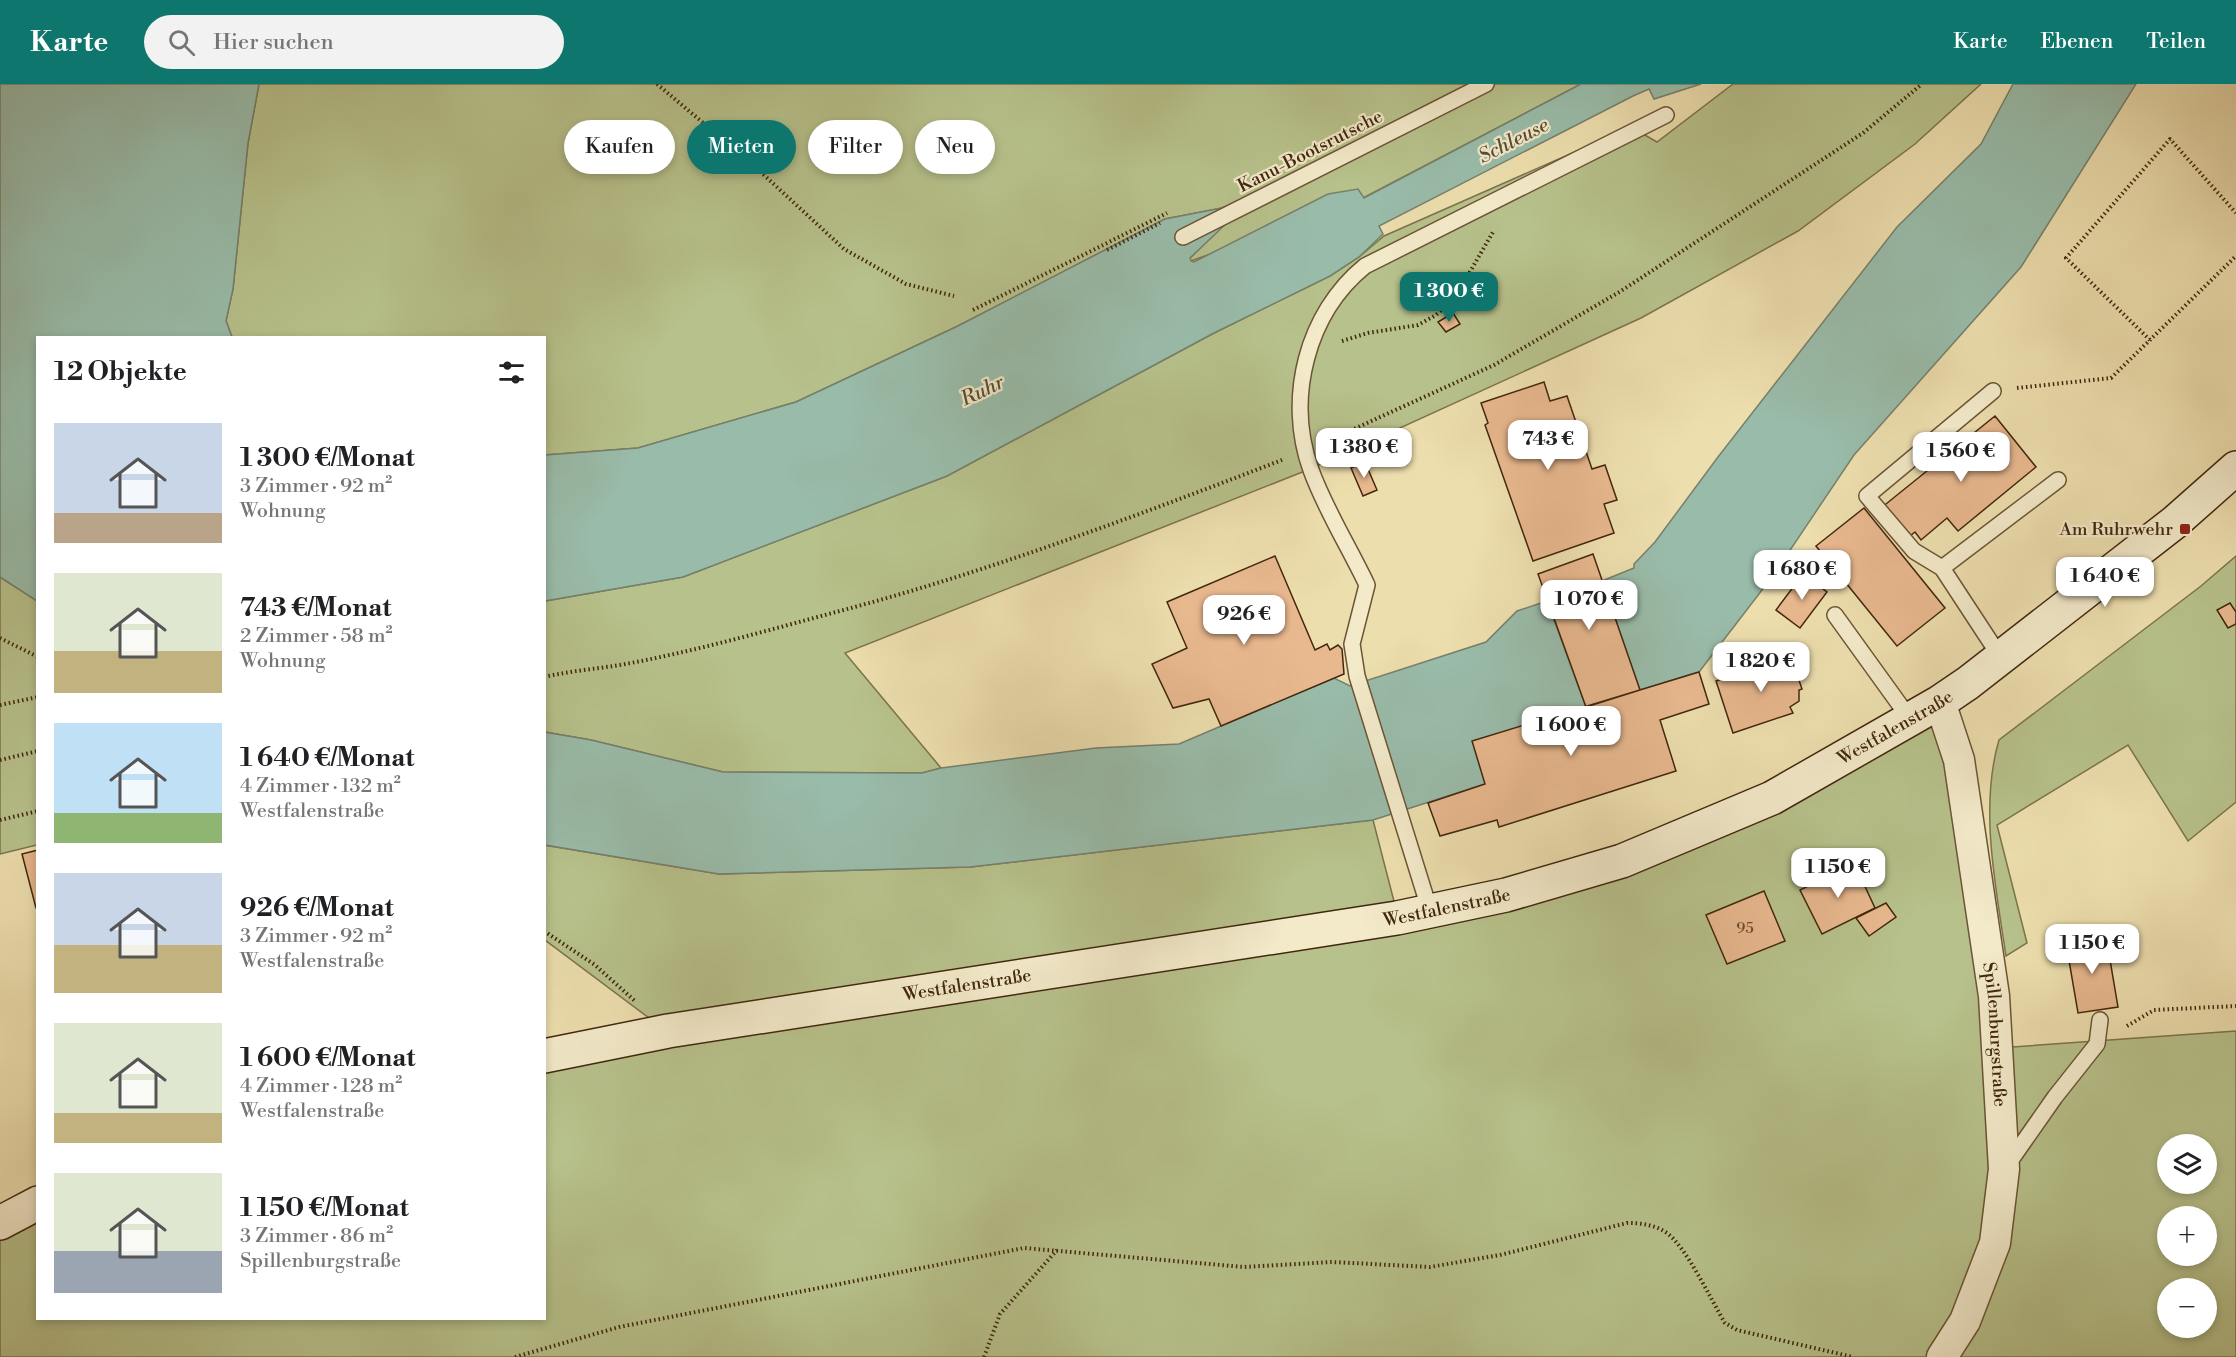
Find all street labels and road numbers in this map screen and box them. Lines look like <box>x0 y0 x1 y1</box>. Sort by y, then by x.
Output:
street label: Kanu-Bootsrutsche <box>1234 105 1387 198</box>
street label: Westfalenstraße <box>1832 685 1958 771</box>
street label: Westfalenstraße <box>1380 883 1513 932</box>
street label: Spillenburgstraße <box>1977 961 2011 1107</box>
street label: Westfalenstraße <box>900 964 1033 1007</box>

